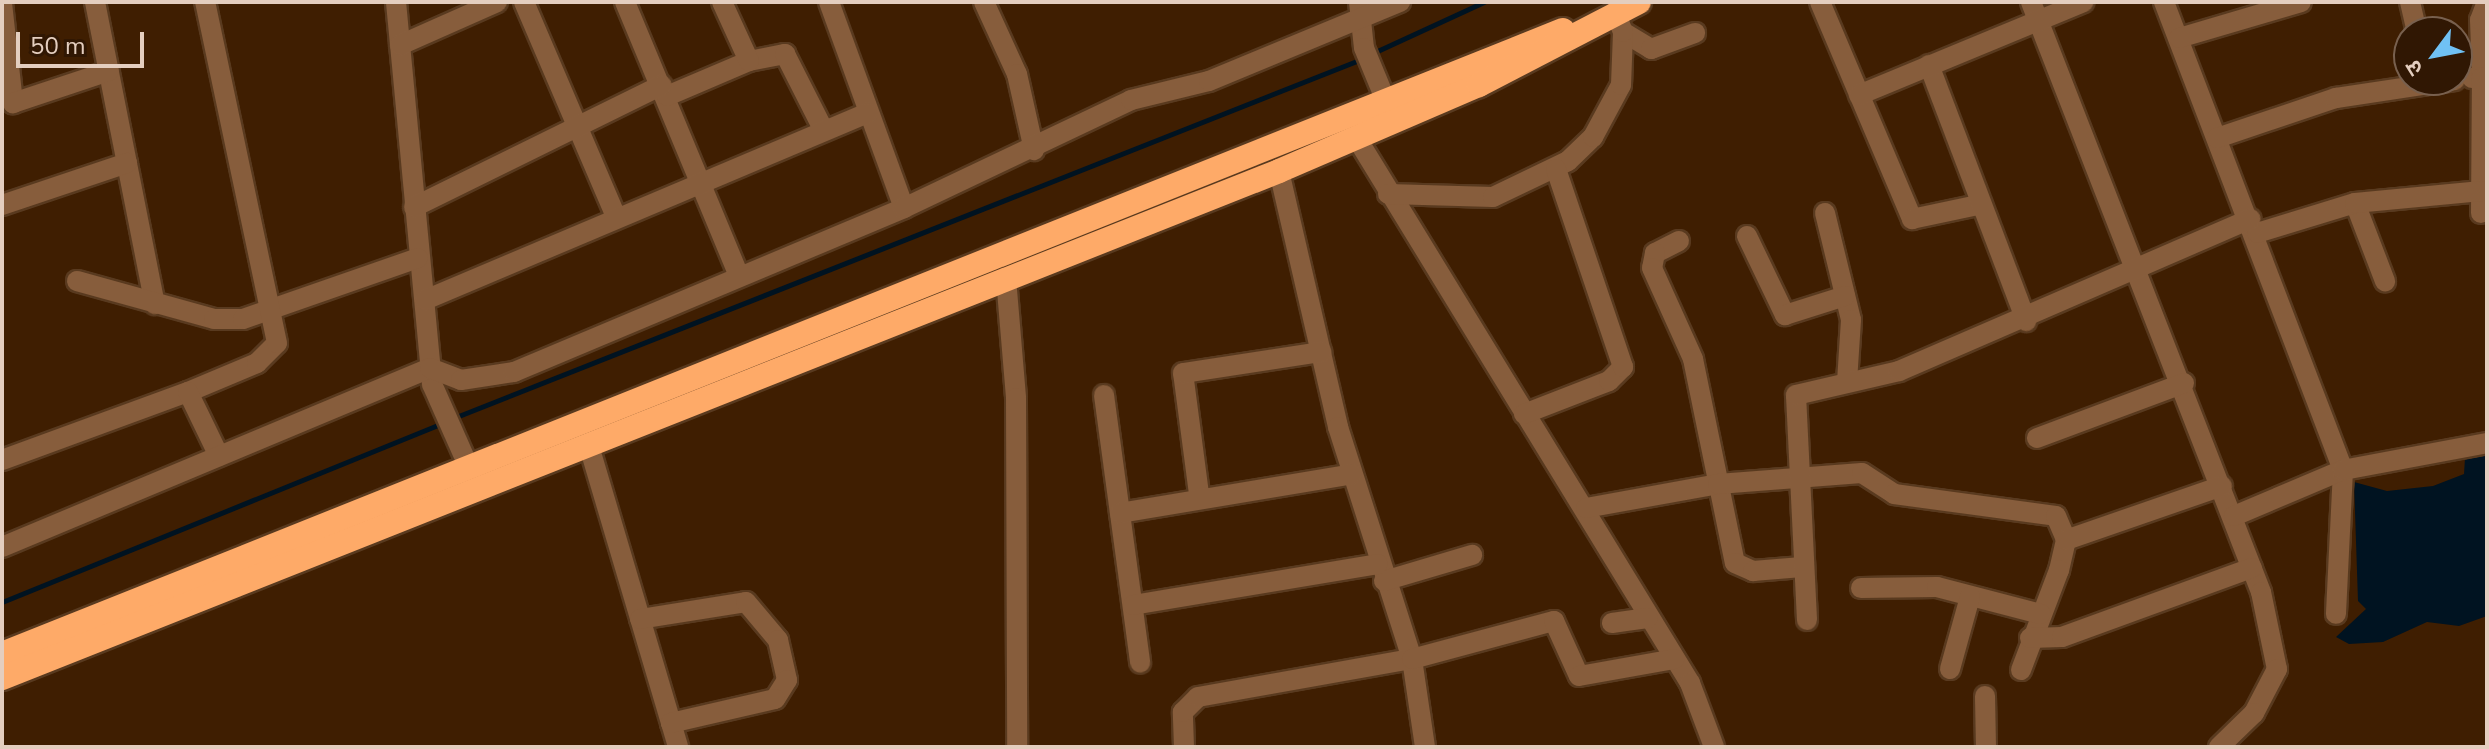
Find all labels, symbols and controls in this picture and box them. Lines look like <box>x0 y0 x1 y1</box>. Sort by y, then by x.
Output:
scale bar <box>20 16 148 66</box>
north arrow <box>2393 16 2473 96</box>
text: 50 m <box>30 30 86 62</box>
text: उ <box>2398 54 2430 81</box>

